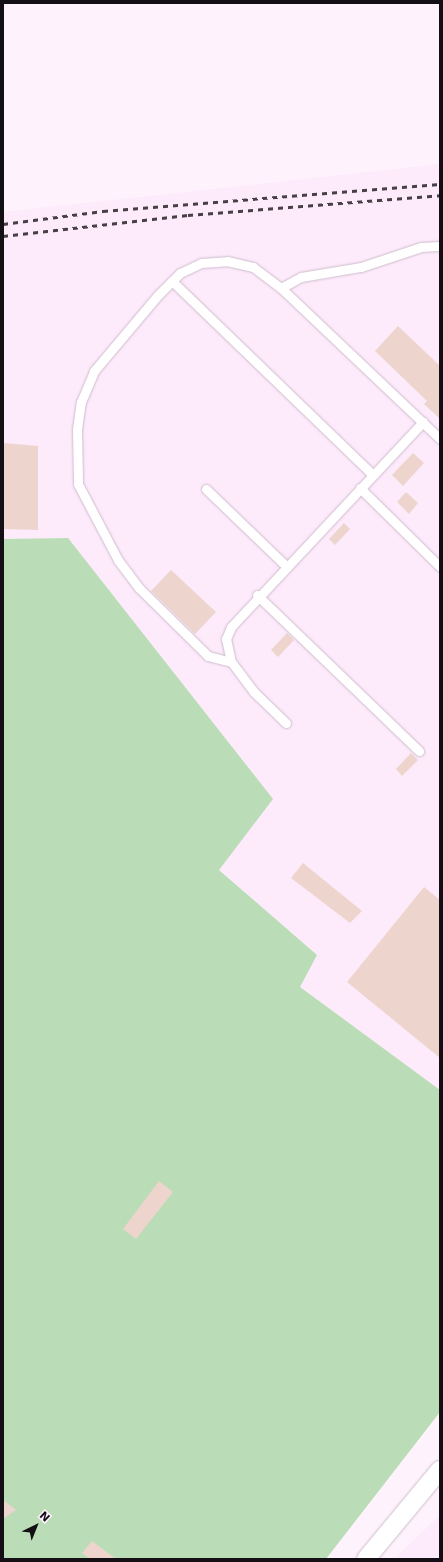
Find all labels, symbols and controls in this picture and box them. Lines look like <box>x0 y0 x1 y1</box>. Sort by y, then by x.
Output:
north arrow <box>16 1506 56 1546</box>
text: N <box>37 1509 52 1525</box>

